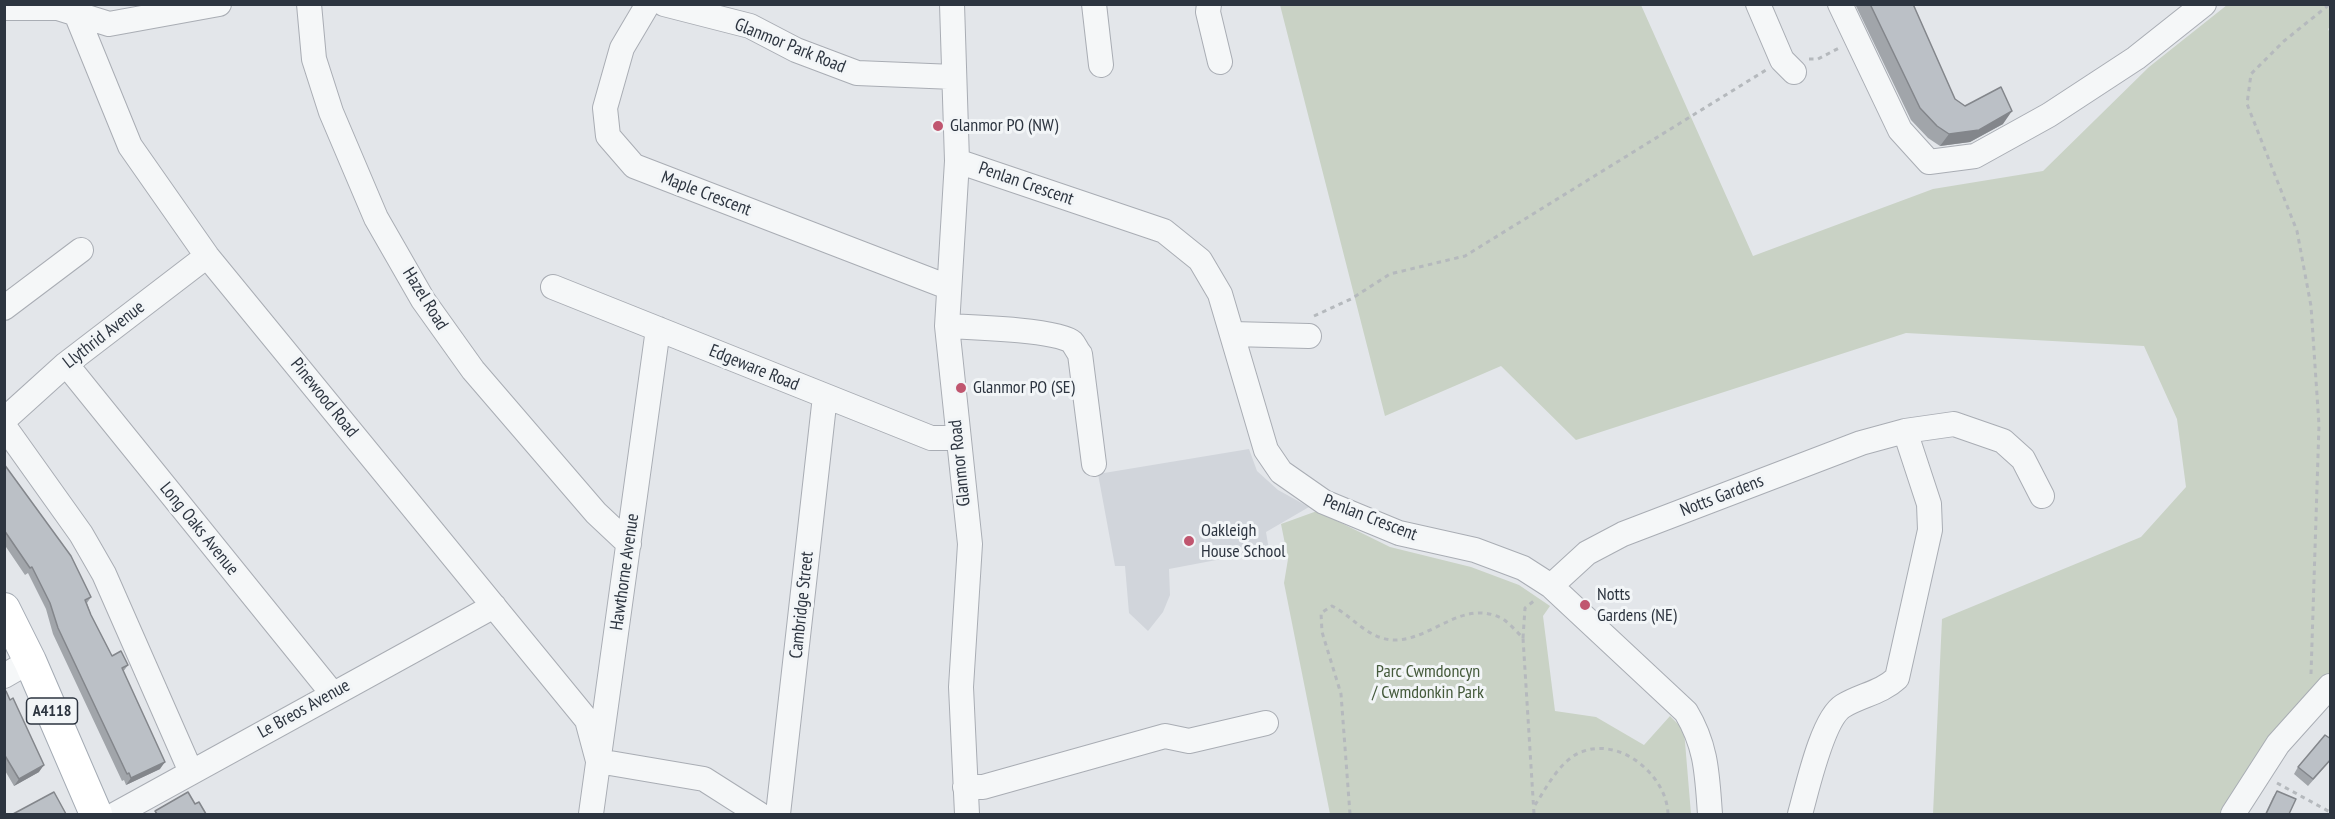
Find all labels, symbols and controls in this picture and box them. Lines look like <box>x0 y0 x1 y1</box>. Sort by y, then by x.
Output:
street label: Glanmor Park Road <box>731 14 849 78</box>
place label: Glanmor PO (NW) <box>950 115 1058 137</box>
marker: Glanmor PO (NW) <box>931 119 945 133</box>
street label: Penlan Crescent <box>976 158 1076 210</box>
street label: Maple Crescent <box>658 167 754 221</box>
street label: Hazel Road <box>397 264 453 334</box>
street label: Llythrid Avenue <box>59 297 149 373</box>
street label: Edgeware Road <box>706 340 802 396</box>
street label: Pinewood Road <box>286 354 362 442</box>
place label: Glanmor PO (SE) <box>973 377 1075 399</box>
marker: Glanmor PO (SE) <box>954 381 968 395</box>
street label: Glanmor Road <box>945 419 975 507</box>
street label: Notts Gardens <box>1677 470 1767 522</box>
street label: Long Oaks Avenue <box>155 478 243 580</box>
street label: Penlan Crescent <box>1320 490 1420 546</box>
street label: Hawthorne Avenue <box>606 512 644 632</box>
place label: Oakleigh House School <box>1201 520 1285 562</box>
marker: Oakleigh House School <box>1182 534 1196 548</box>
street label: Cambridge Street <box>786 550 818 660</box>
place label: Notts Gardens (NE) <box>1597 584 1677 626</box>
marker: Notts Gardens (NE) <box>1578 598 1592 612</box>
park label: Parc Cwmdoncyn / Cwmdonkin Park <box>1372 661 1484 704</box>
street label: Le Breos Avenue <box>254 675 354 743</box>
road number: A4118 <box>26 698 78 724</box>

